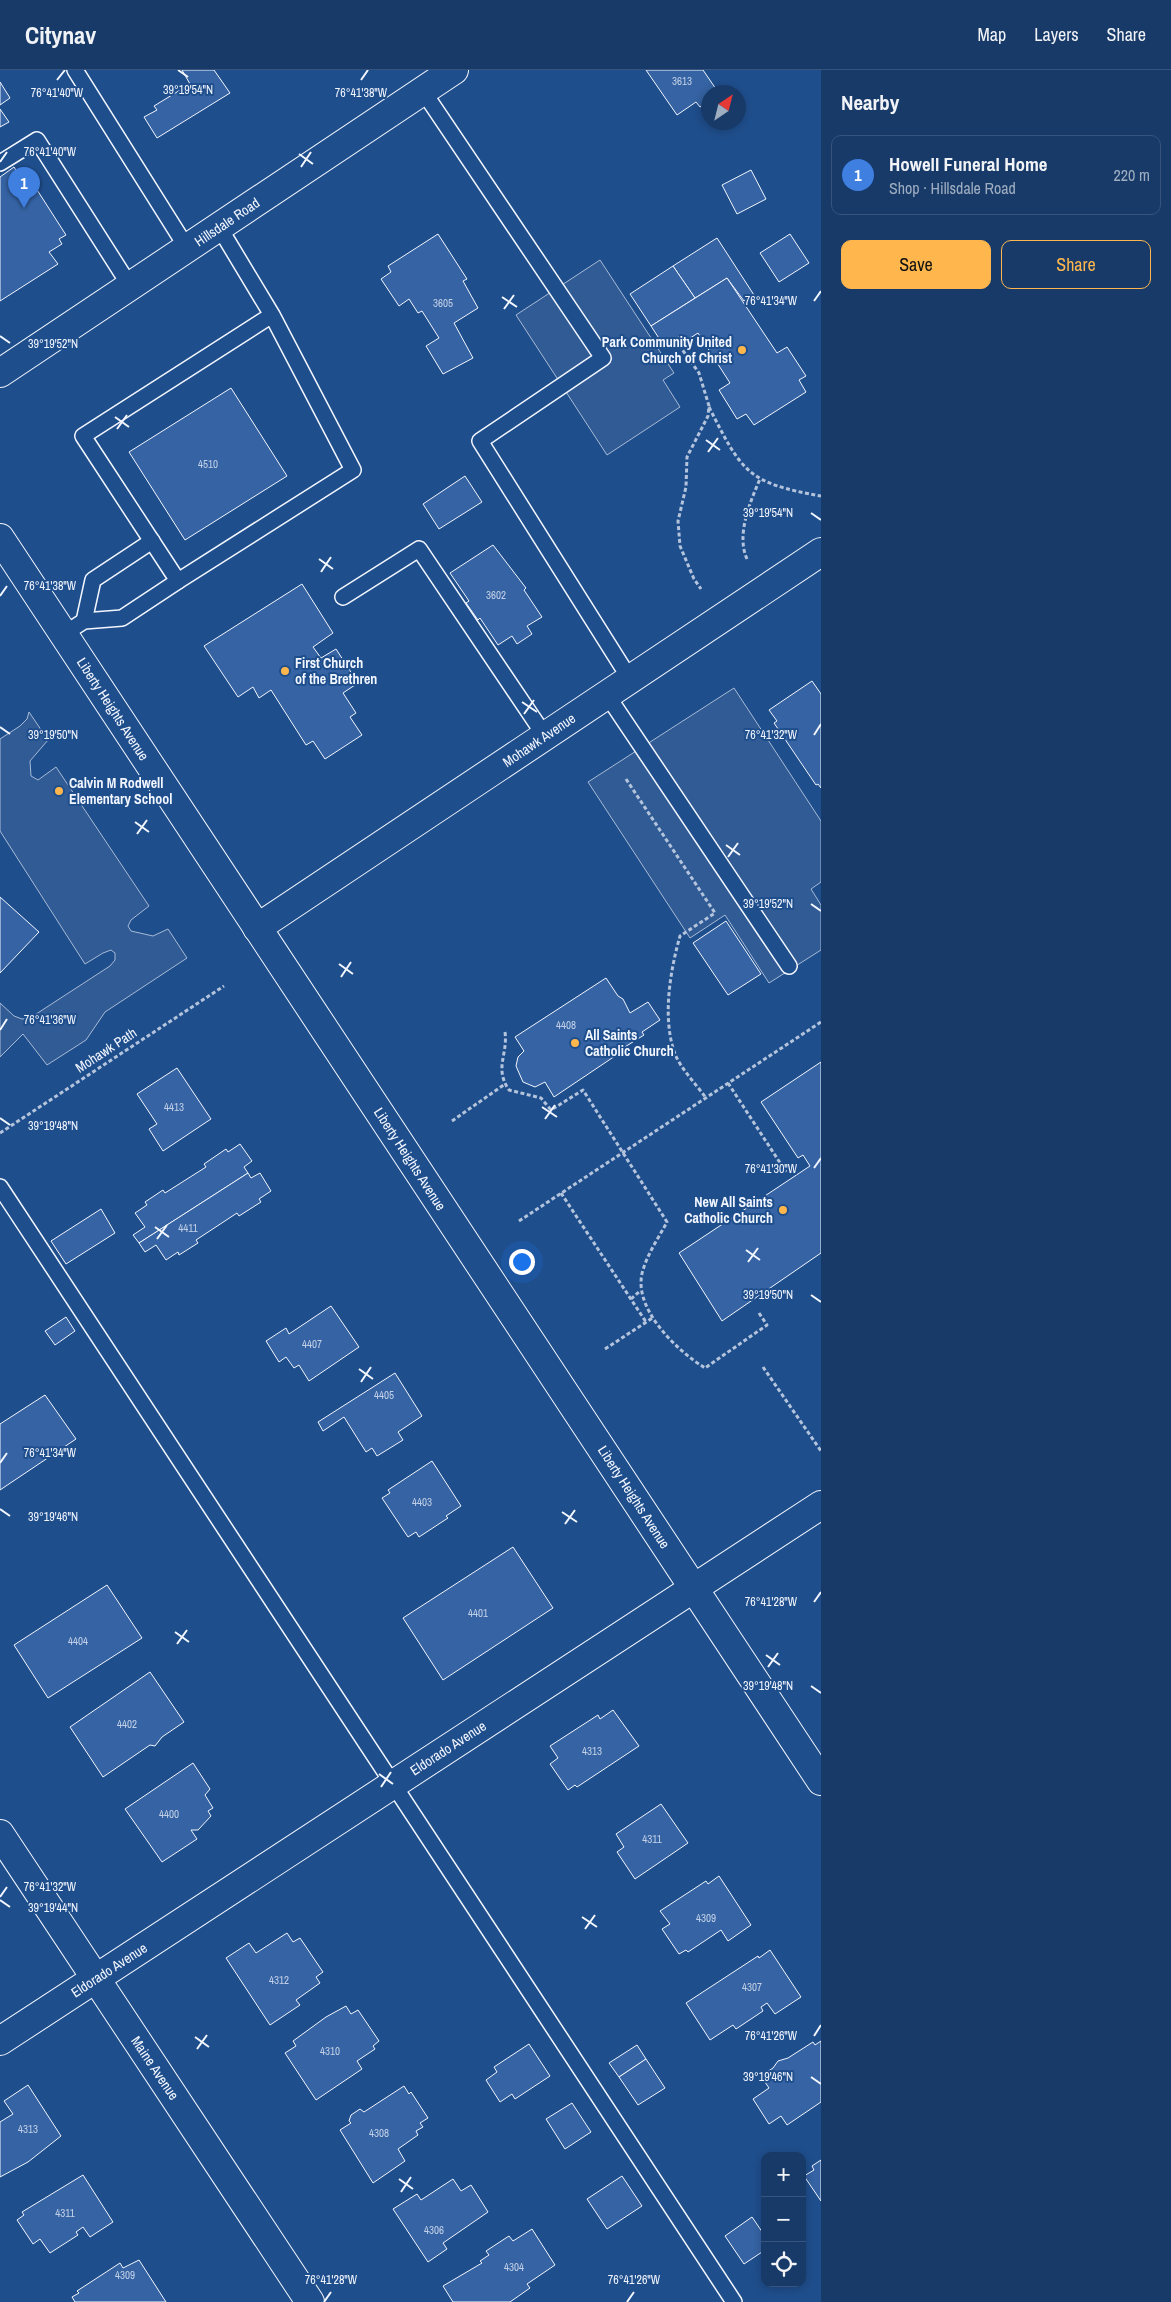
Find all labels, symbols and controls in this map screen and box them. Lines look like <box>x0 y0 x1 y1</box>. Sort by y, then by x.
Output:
text: Citynav <box>25 19 96 51</box>
text: Map <box>978 22 1006 47</box>
text: Layers <box>1034 22 1079 47</box>
text: Share <box>1107 22 1146 47</box>
house number: 3613 <box>672 74 692 88</box>
text: 39°19'54"N <box>163 82 213 98</box>
text: 76°41'40"W <box>31 85 84 101</box>
text: 76°41'38"W <box>335 85 388 101</box>
north arrow <box>701 85 746 130</box>
text: Nearby <box>841 88 899 117</box>
text: 76°41'40"W <box>24 144 77 160</box>
text: Howell Funeral Home <box>889 151 1047 177</box>
text: 1 <box>854 164 862 186</box>
text: 220 m <box>1114 164 1150 186</box>
pin: 1 <box>8 167 40 208</box>
text: Shop · Hillsdale Road <box>889 177 1016 199</box>
street label: Hillsdale Road <box>191 194 263 250</box>
button: Save <box>841 240 991 289</box>
button: Share <box>1001 240 1151 289</box>
text: 76°41'34"W <box>745 293 798 309</box>
house number: 3605 <box>433 296 453 310</box>
place label: Park Community United Church of Christ <box>602 333 732 367</box>
text: 39°19'52"N <box>28 336 78 352</box>
marker: Park Community United Church of Christ <box>736 344 748 356</box>
house number: 4510 <box>198 457 218 471</box>
text: 39°19'54"N <box>743 505 793 521</box>
text: 76°41'38"W <box>24 578 77 594</box>
house number: 3602 <box>486 588 506 602</box>
street label: Liberty Heights Avenue <box>73 654 153 764</box>
place label: First Church of the Brethren <box>295 654 377 688</box>
marker: First Church of the Brethren <box>279 665 291 677</box>
street label: Mohawk Avenue <box>499 709 579 771</box>
text: 39°19'50"N <box>28 727 78 743</box>
text: 76°41'32"W <box>745 727 798 743</box>
place label: Calvin M Rodwell Elementary School <box>69 774 172 808</box>
marker: Calvin M Rodwell Elementary School <box>53 785 65 797</box>
text: 39°19'52"N <box>743 896 793 912</box>
text: 76°41'36"W <box>24 1012 77 1028</box>
house number: 4408 <box>556 1018 576 1032</box>
street label: Mohawk Path <box>72 1024 140 1076</box>
place label: All Saints Catholic Church <box>585 1026 674 1060</box>
marker: All Saints Catholic Church <box>569 1037 581 1049</box>
house number: 4413 <box>164 1100 184 1114</box>
street label: Liberty Heights Avenue <box>370 1104 450 1214</box>
text: 39°19'48"N <box>28 1118 78 1134</box>
text: 76°41'30"W <box>745 1161 798 1177</box>
place label: New All Saints Catholic Church <box>684 1193 773 1227</box>
marker: New All Saints Catholic Church <box>777 1204 789 1216</box>
house number: 4411 <box>178 1221 198 1235</box>
your location <box>509 1249 535 1275</box>
text: 39°19'50"N <box>743 1287 793 1303</box>
house number: 4407 <box>302 1337 322 1351</box>
house number: 4405 <box>374 1388 394 1402</box>
street label: Liberty Heights Avenue <box>594 1442 674 1552</box>
text: 76°41'34"W <box>24 1445 77 1461</box>
house number: 4403 <box>412 1495 432 1509</box>
text: 39°19'46"N <box>28 1509 78 1525</box>
text: 76°41'28"W <box>745 1594 798 1610</box>
house number: 4401 <box>468 1606 488 1620</box>
house number: 4404 <box>68 1634 88 1648</box>
text: 39°19'48"N <box>743 1678 793 1694</box>
house number: 4402 <box>117 1717 137 1731</box>
street label: Eldorado Avenue <box>407 1717 489 1779</box>
house number: 4313 <box>582 1744 602 1758</box>
house number: 4400 <box>159 1807 179 1821</box>
house number: 4311 <box>642 1832 662 1846</box>
text: 76°41'32"W <box>24 1879 77 1895</box>
text: 39°19'44"N <box>28 1900 78 1916</box>
house number: 4309 <box>696 1911 716 1925</box>
street label: Eldorado Avenue <box>68 1939 150 2001</box>
house number: 4312 <box>269 1973 289 1987</box>
house number: 4307 <box>742 1980 762 1994</box>
text: 76°41'26"W <box>745 2028 798 2044</box>
street label: Maine Avenue <box>127 2033 183 2103</box>
house number: 4310 <box>320 2044 340 2058</box>
text: 39°19'46"N <box>743 2069 793 2085</box>
house number: 4313 <box>18 2122 38 2136</box>
house number: 4308 <box>369 2126 389 2140</box>
map controls <box>761 2152 806 2287</box>
button: + <box>761 2152 806 2197</box>
button: − <box>761 2197 806 2242</box>
house number: 4311 <box>55 2206 75 2220</box>
house number: 4306 <box>424 2223 444 2237</box>
button: locate <box>761 2242 806 2287</box>
house number: 4304 <box>504 2260 524 2274</box>
house number: 4309 <box>115 2268 135 2282</box>
text: 76°41'28"W <box>305 2272 358 2288</box>
text: 76°41'26"W <box>608 2272 661 2288</box>

